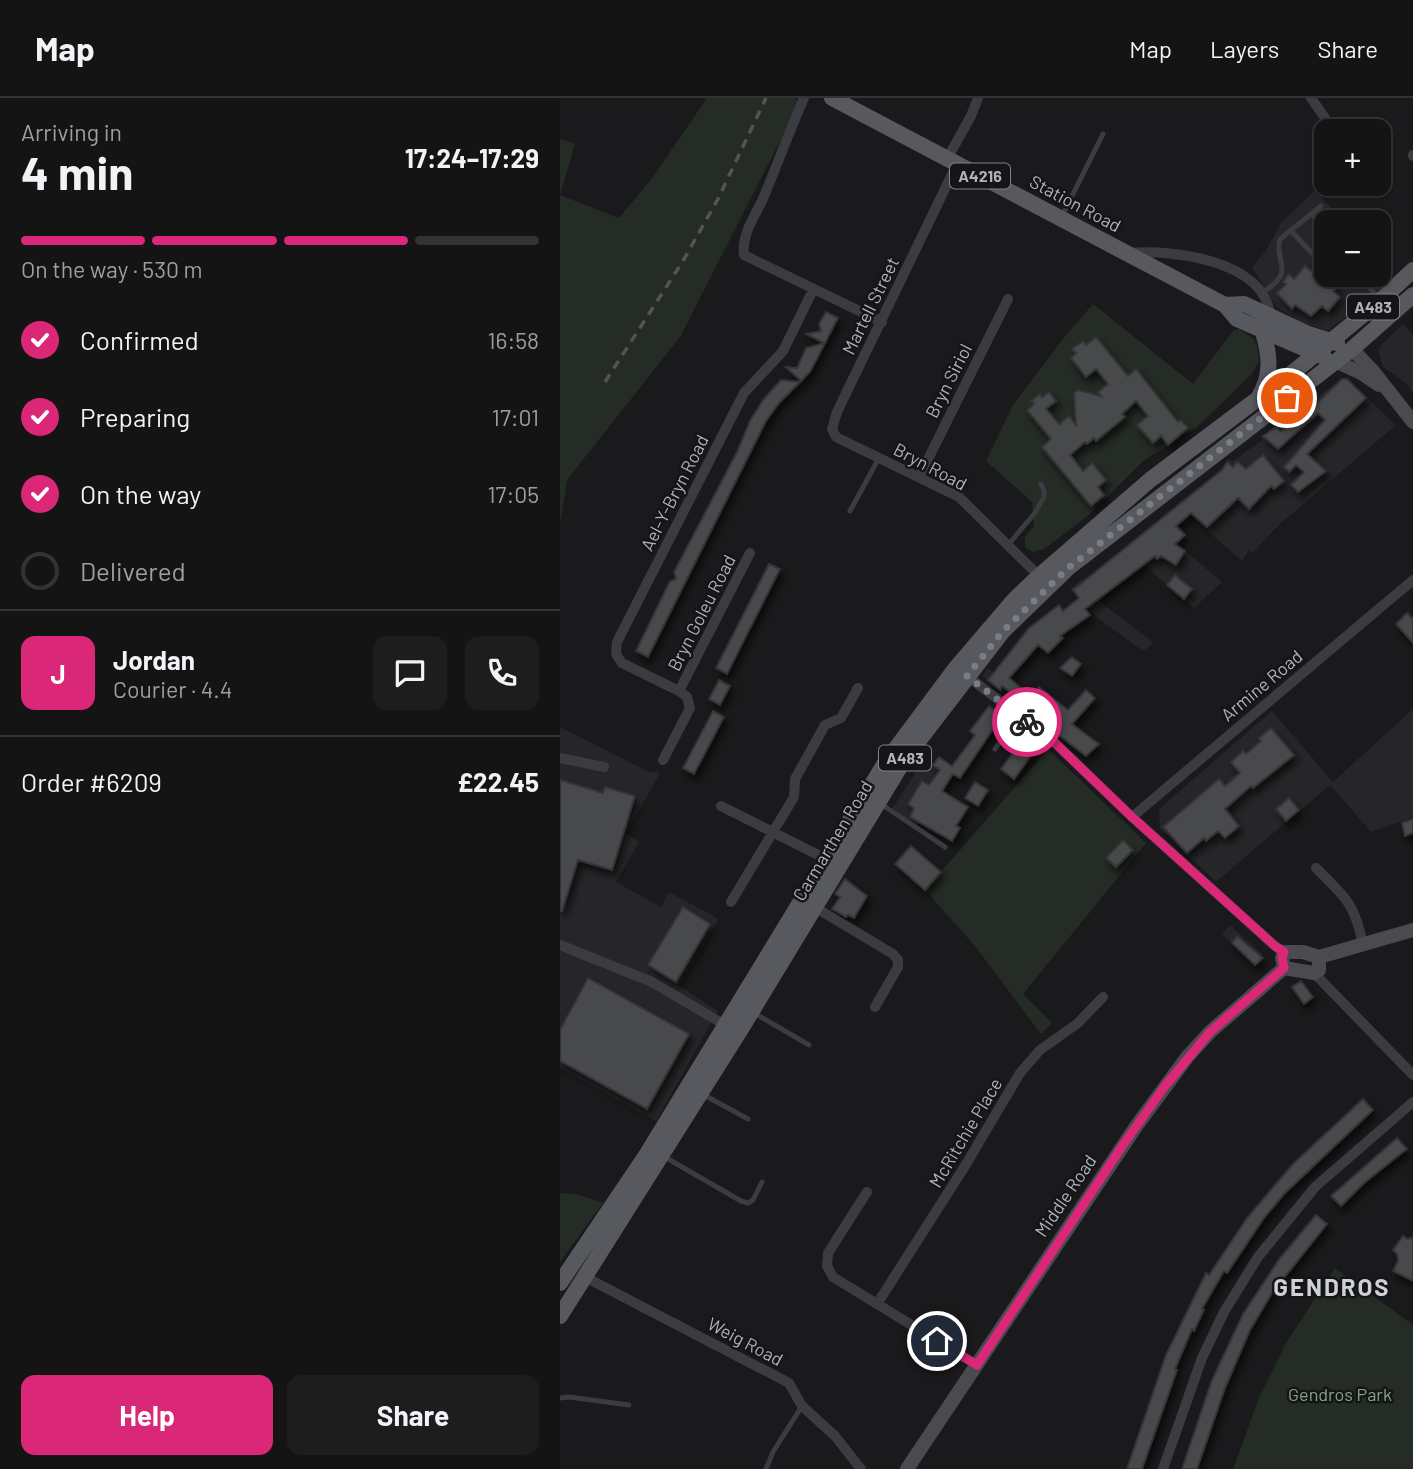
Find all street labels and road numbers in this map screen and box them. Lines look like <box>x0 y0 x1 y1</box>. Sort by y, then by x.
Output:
road number: A4216 <box>950 164 1010 188</box>
street label: Station Road <box>1026 170 1125 236</box>
street label: Martell Street <box>837 253 903 358</box>
road number: A483 <box>1347 294 1399 320</box>
street label: Bryn Siriol <box>920 340 976 421</box>
street label: Ael-Y-Bryn Road <box>635 431 713 554</box>
street label: Bryn Road <box>890 438 971 495</box>
street label: Bryn Goleu Road <box>662 551 740 674</box>
street label: Armine Road <box>1216 645 1307 726</box>
road number: A483 <box>879 746 931 771</box>
street label: Carmarthen Road <box>788 776 877 905</box>
street label: McRitchie Place <box>924 1074 1006 1191</box>
street label: Middle Road <box>1030 1150 1101 1241</box>
street label: Weig Road <box>704 1312 787 1370</box>

